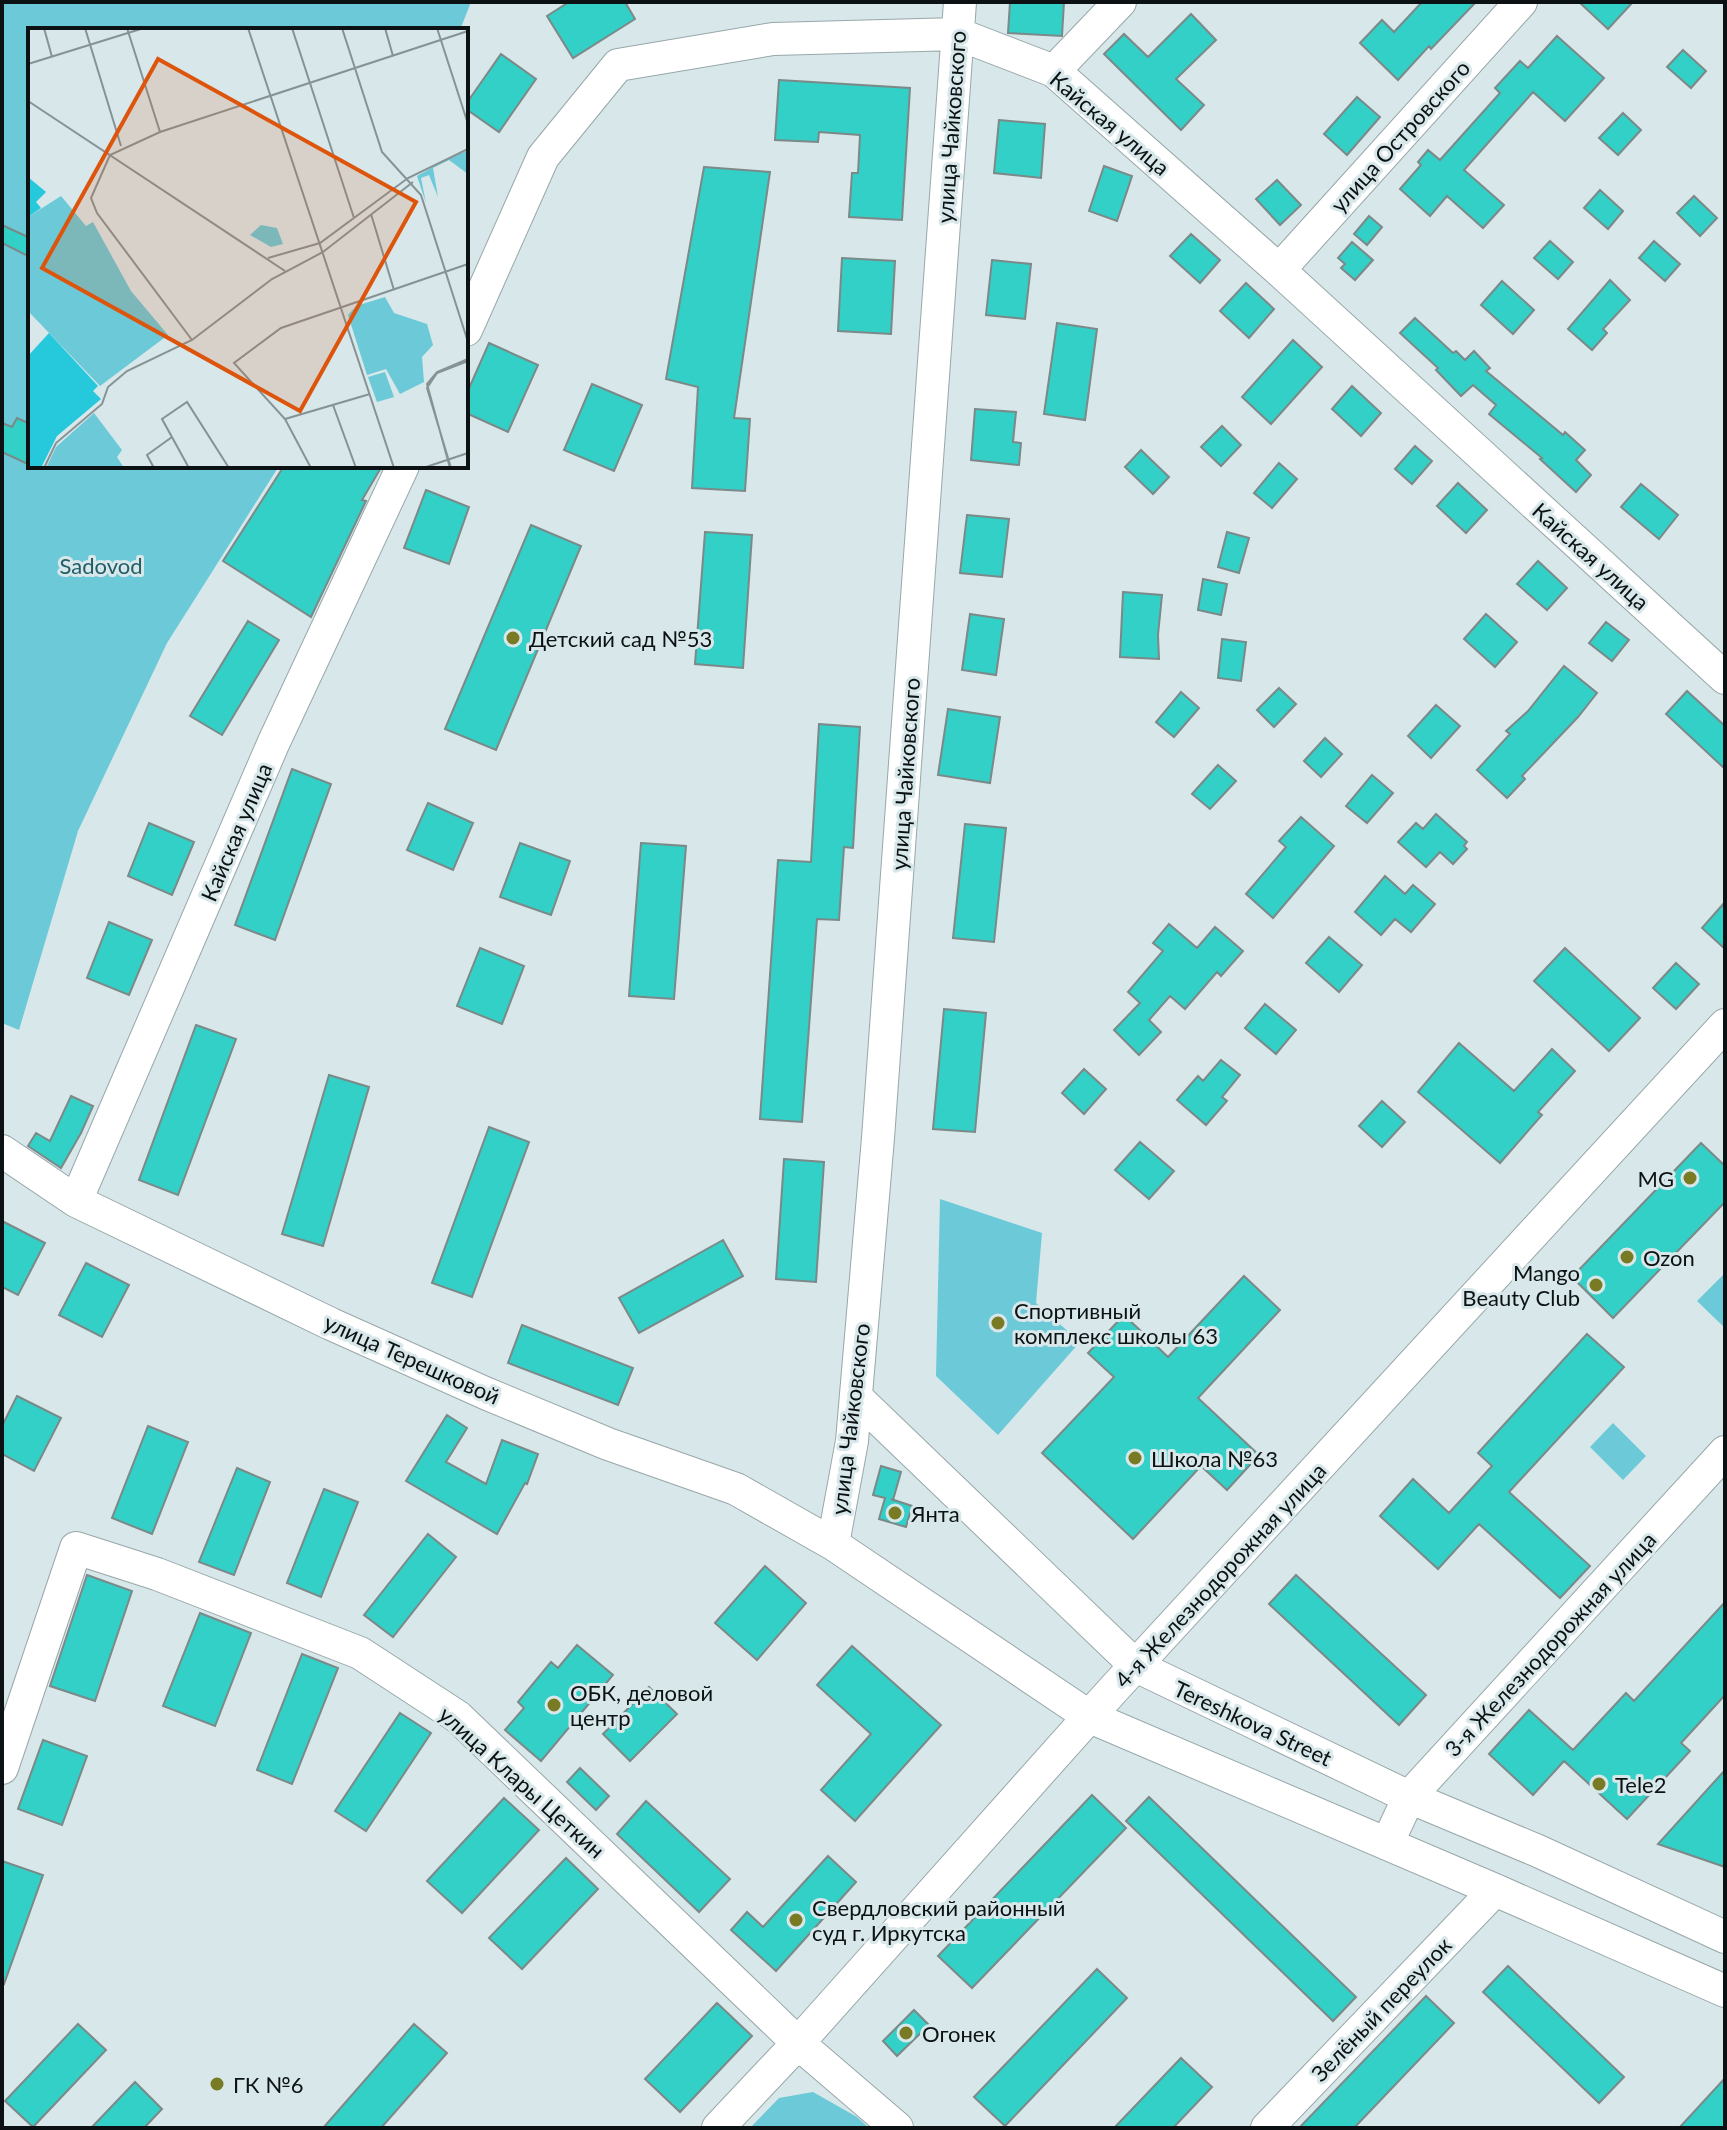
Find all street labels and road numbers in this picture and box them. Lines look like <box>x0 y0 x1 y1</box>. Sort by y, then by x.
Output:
street label: улица Чайковского <box>931 30 971 224</box>
street label: улица Островского <box>1325 54 1475 218</box>
street label: Кайская улица <box>1045 65 1175 181</box>
street label: Кайская улица <box>1527 497 1655 615</box>
street label: улица Чайковского <box>885 677 925 871</box>
street label: Кайская улица <box>195 759 277 905</box>
street label: улица Терешковой <box>320 1308 504 1410</box>
street label: улица Чайковского <box>825 1322 875 1516</box>
street label: 4-я Железнодорожная улица <box>1109 1457 1331 1693</box>
street label: 3-я Железнодорожная улица <box>1439 1526 1661 1762</box>
street label: Tereshkova Street <box>1170 1675 1336 1771</box>
street label: улица Клары Цеткин <box>434 1701 610 1863</box>
street label: Зелёный переулок <box>1305 1931 1457 2087</box>

